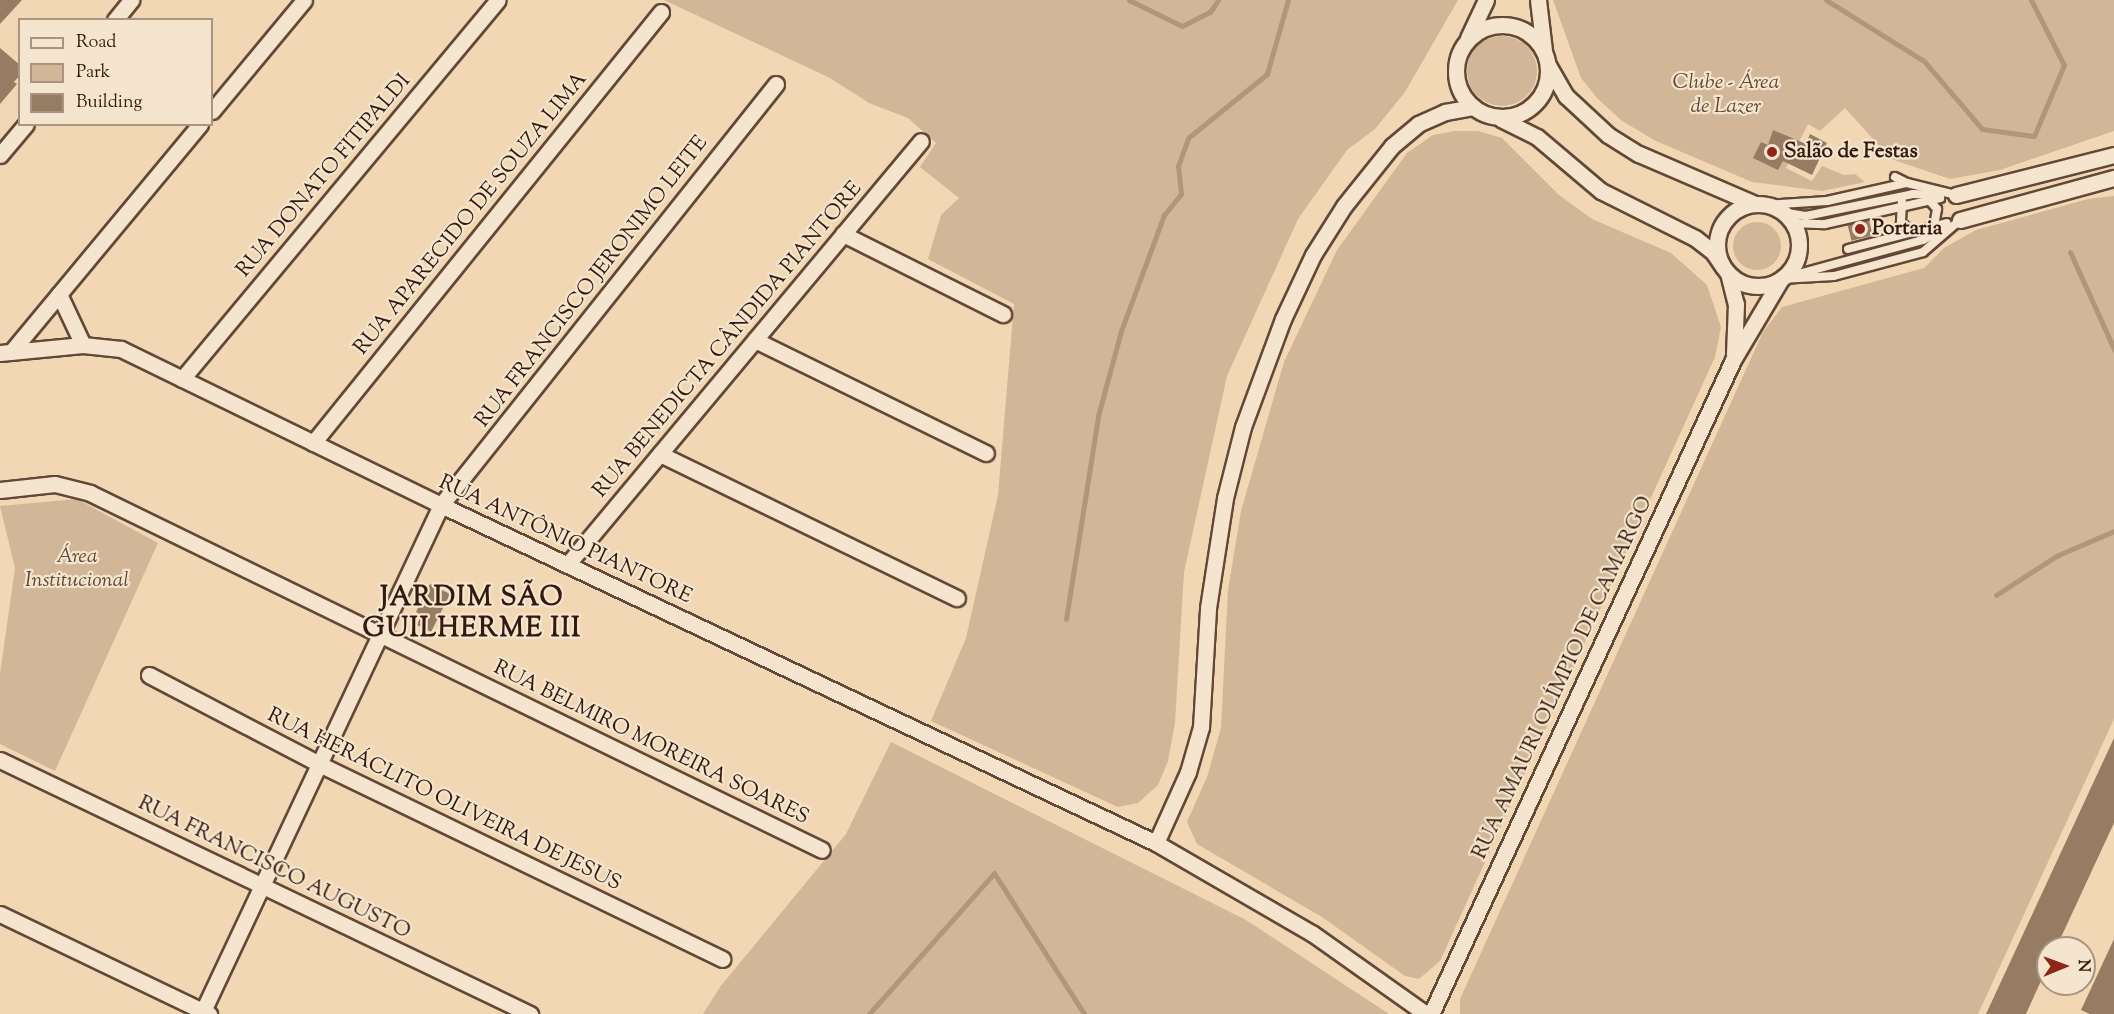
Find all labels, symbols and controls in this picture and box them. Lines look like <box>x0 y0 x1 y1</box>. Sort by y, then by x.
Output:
legend <box>18 18 213 126</box>
text: Road <box>76 30 116 56</box>
text: Park <box>76 60 110 86</box>
street label: RUA APARECIDO DE SOUZA LIMA <box>349 68 593 360</box>
street label: RUA DONATO FITIPALDI <box>232 69 416 283</box>
park label: Clube - Área de Lazer <box>1673 70 1779 120</box>
text: Building <box>76 90 142 116</box>
street label: RUA FRANCISCO JERONIMO LEITE <box>470 131 714 433</box>
place label: Salão de Festas <box>1784 139 1918 165</box>
marker: Salão de Festas <box>1765 145 1779 159</box>
street label: RUA BENEDICTA CÂNDIDA PIANTORE <box>588 177 868 503</box>
place label: Portaria <box>1872 216 1942 242</box>
marker: Portaria <box>1853 222 1867 236</box>
street label: RUA ANTÔNIO PIANTORE <box>434 470 696 610</box>
street label: RUA AMAURI OLÍMPIO DE CAMARGO <box>1468 492 1658 864</box>
park label: Área Institucional <box>25 544 129 594</box>
district label: JARDIM SÃO GUILHERME III <box>362 582 582 645</box>
street label: RUA BELMIRO MOREIRA SOARES <box>489 655 813 831</box>
street label: RUA HERÁCLITO OLIVEIRA DE JESUS <box>263 703 625 897</box>
street label: RUA FRANCISCO AUGUSTO <box>134 791 414 945</box>
north arrow <box>2036 936 2096 996</box>
text: N <box>2071 959 2094 972</box>

